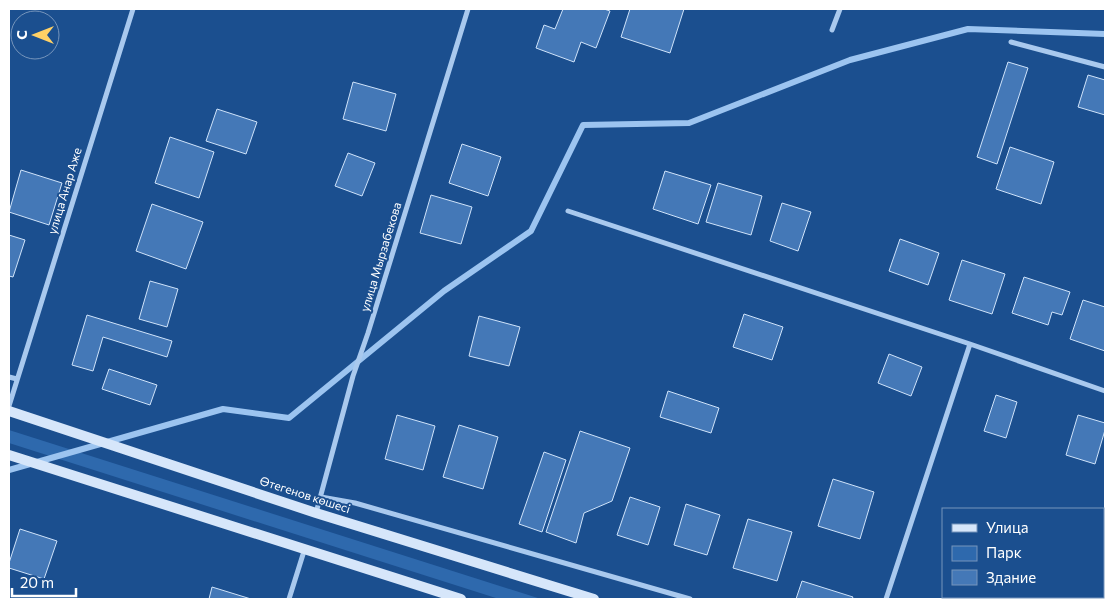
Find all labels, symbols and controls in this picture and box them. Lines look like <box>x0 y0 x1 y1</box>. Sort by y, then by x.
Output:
north arrow <box>10 10 60 60</box>
text: С <box>13 30 30 40</box>
street label: улица Анар Аже <box>44 146 84 236</box>
street label: улица Мырзабекова <box>357 200 403 313</box>
street label: Өтегенов көшесі <box>258 473 352 515</box>
legend <box>942 508 1104 598</box>
text: Улица <box>986 518 1028 536</box>
text: Парк <box>986 543 1022 561</box>
scale bar <box>12 566 76 598</box>
text: Здание <box>986 568 1036 586</box>
text: 20 m <box>20 573 54 591</box>

